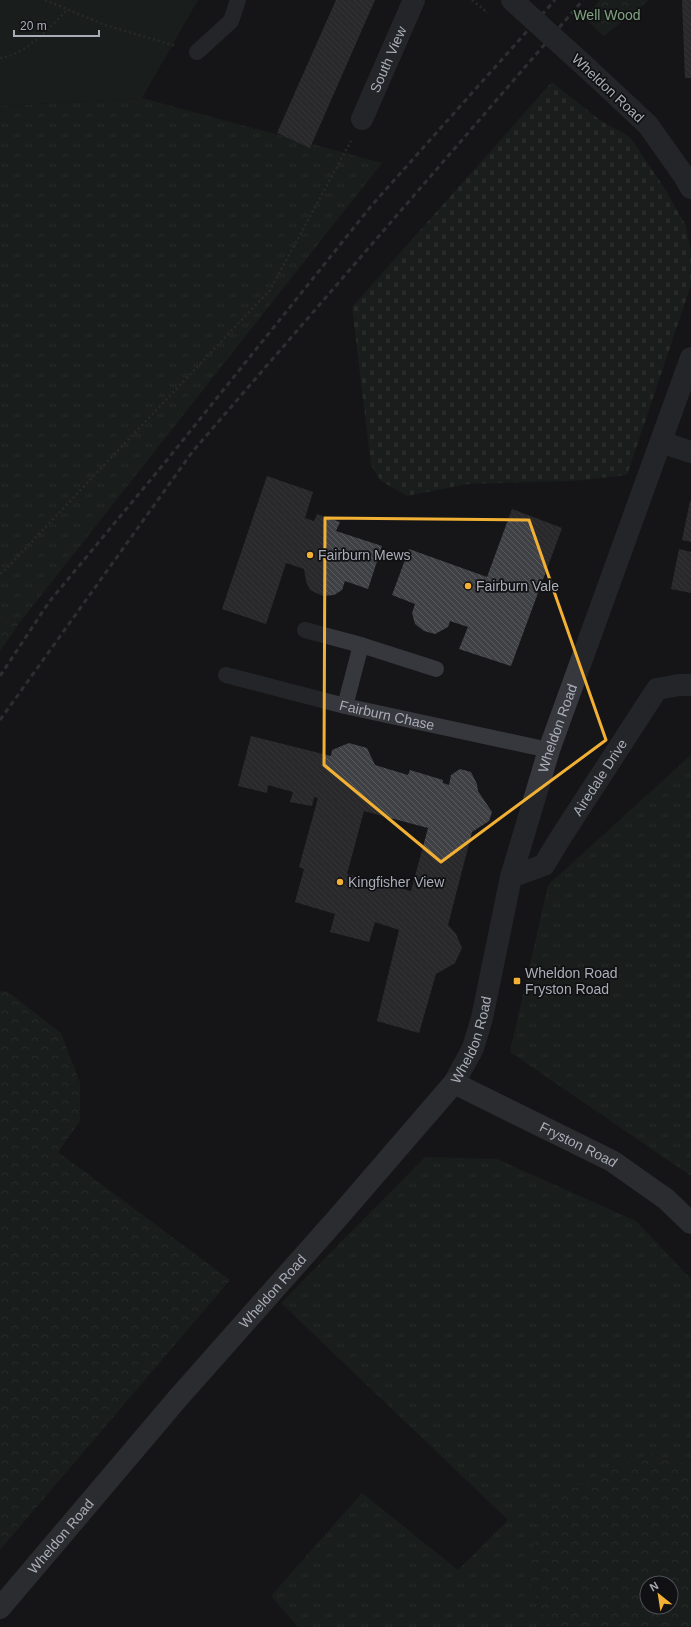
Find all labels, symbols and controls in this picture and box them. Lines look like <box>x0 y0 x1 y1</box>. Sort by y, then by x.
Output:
park label: Well Wood <box>573 7 641 23</box>
scale bar <box>14 12 99 38</box>
text: 20 m <box>20 19 47 33</box>
street label: South View <box>367 23 410 95</box>
street label: Wheldon Road <box>569 51 647 125</box>
place label: Fairburn Mews <box>318 547 411 563</box>
marker: Fairburn Mews <box>305 550 315 560</box>
place label: Fairburn Vale <box>476 578 559 594</box>
marker: Fairburn Vale <box>463 581 473 591</box>
street label: Wheldon Road <box>535 682 580 774</box>
street label: Fairburn Chase <box>338 697 436 733</box>
street label: Airedale Drive <box>569 736 630 819</box>
place label: Kingfisher View <box>348 874 445 890</box>
marker: Kingfisher View <box>335 877 345 887</box>
place label: Wheldon Road Fryston Road <box>525 965 618 997</box>
marker: Wheldon Road Fryston Road <box>512 976 522 986</box>
street label: Wheldon Road <box>447 995 494 1086</box>
street label: Fryston Road <box>537 1119 620 1170</box>
street label: Wheldon Road <box>236 1251 309 1331</box>
street label: Wheldon Road <box>25 1496 97 1577</box>
north arrow <box>639 1575 679 1615</box>
text: N <box>648 1579 660 1594</box>

